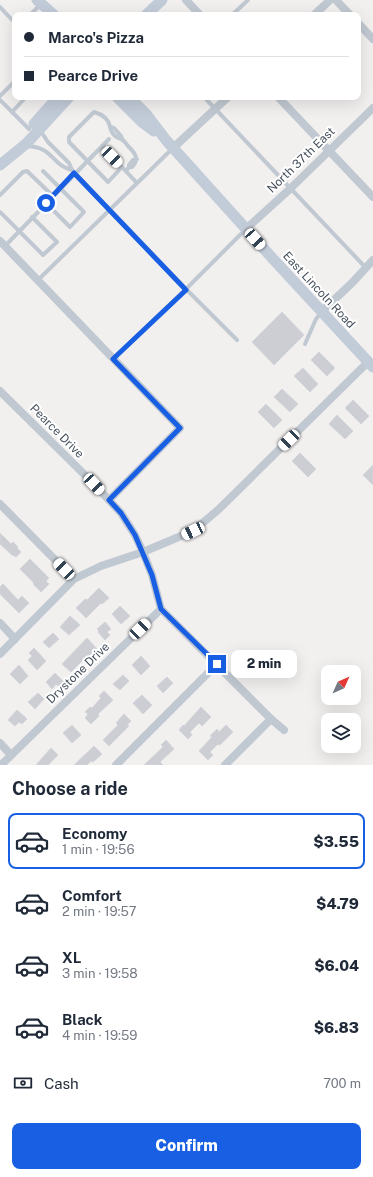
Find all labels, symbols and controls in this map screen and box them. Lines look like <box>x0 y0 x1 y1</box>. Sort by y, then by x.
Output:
text: Marco's Pizza <box>48 29 144 46</box>
text: Pearce Drive <box>48 67 138 84</box>
street label: North 37th East <box>264 124 338 196</box>
car <box>99 144 125 170</box>
route start <box>37 194 55 212</box>
car <box>243 226 267 252</box>
street label: East Lincoln Road <box>280 249 358 331</box>
street label: Pearce Drive <box>27 401 87 461</box>
car <box>276 427 302 453</box>
car <box>81 471 107 497</box>
car <box>180 520 206 542</box>
car <box>51 556 77 582</box>
car <box>127 616 153 642</box>
street label: Drystone Drive <box>44 639 112 707</box>
callout: 2 min <box>231 650 297 678</box>
route end <box>208 655 226 673</box>
text: 2 min <box>247 656 281 671</box>
north arrow <box>321 665 361 705</box>
map controls <box>321 665 361 753</box>
button: layers <box>321 713 361 753</box>
text: Choose a ride <box>12 778 128 799</box>
icon: car <box>14 823 50 859</box>
text: Economy <box>62 825 127 842</box>
text: $3.55 <box>313 833 359 850</box>
text: 1 min · 19:56 <box>62 842 134 857</box>
icon: car <box>14 885 50 921</box>
text: Comfort <box>62 887 122 904</box>
text: $4.79 <box>316 895 359 912</box>
text: 2 min · 19:57 <box>62 904 137 919</box>
icon: car <box>14 947 50 983</box>
text: XL <box>62 949 81 966</box>
text: $6.04 <box>314 957 359 974</box>
text: 3 min · 19:58 <box>62 966 138 981</box>
icon: car <box>14 1009 50 1045</box>
text: Black <box>62 1011 102 1028</box>
text: $6.83 <box>314 1019 359 1036</box>
text: 4 min · 19:59 <box>62 1028 137 1043</box>
icon: cash <box>12 1072 34 1094</box>
text: Cash <box>44 1075 79 1092</box>
text: 700 m <box>323 1076 361 1091</box>
button: Confirm <box>12 1123 361 1169</box>

